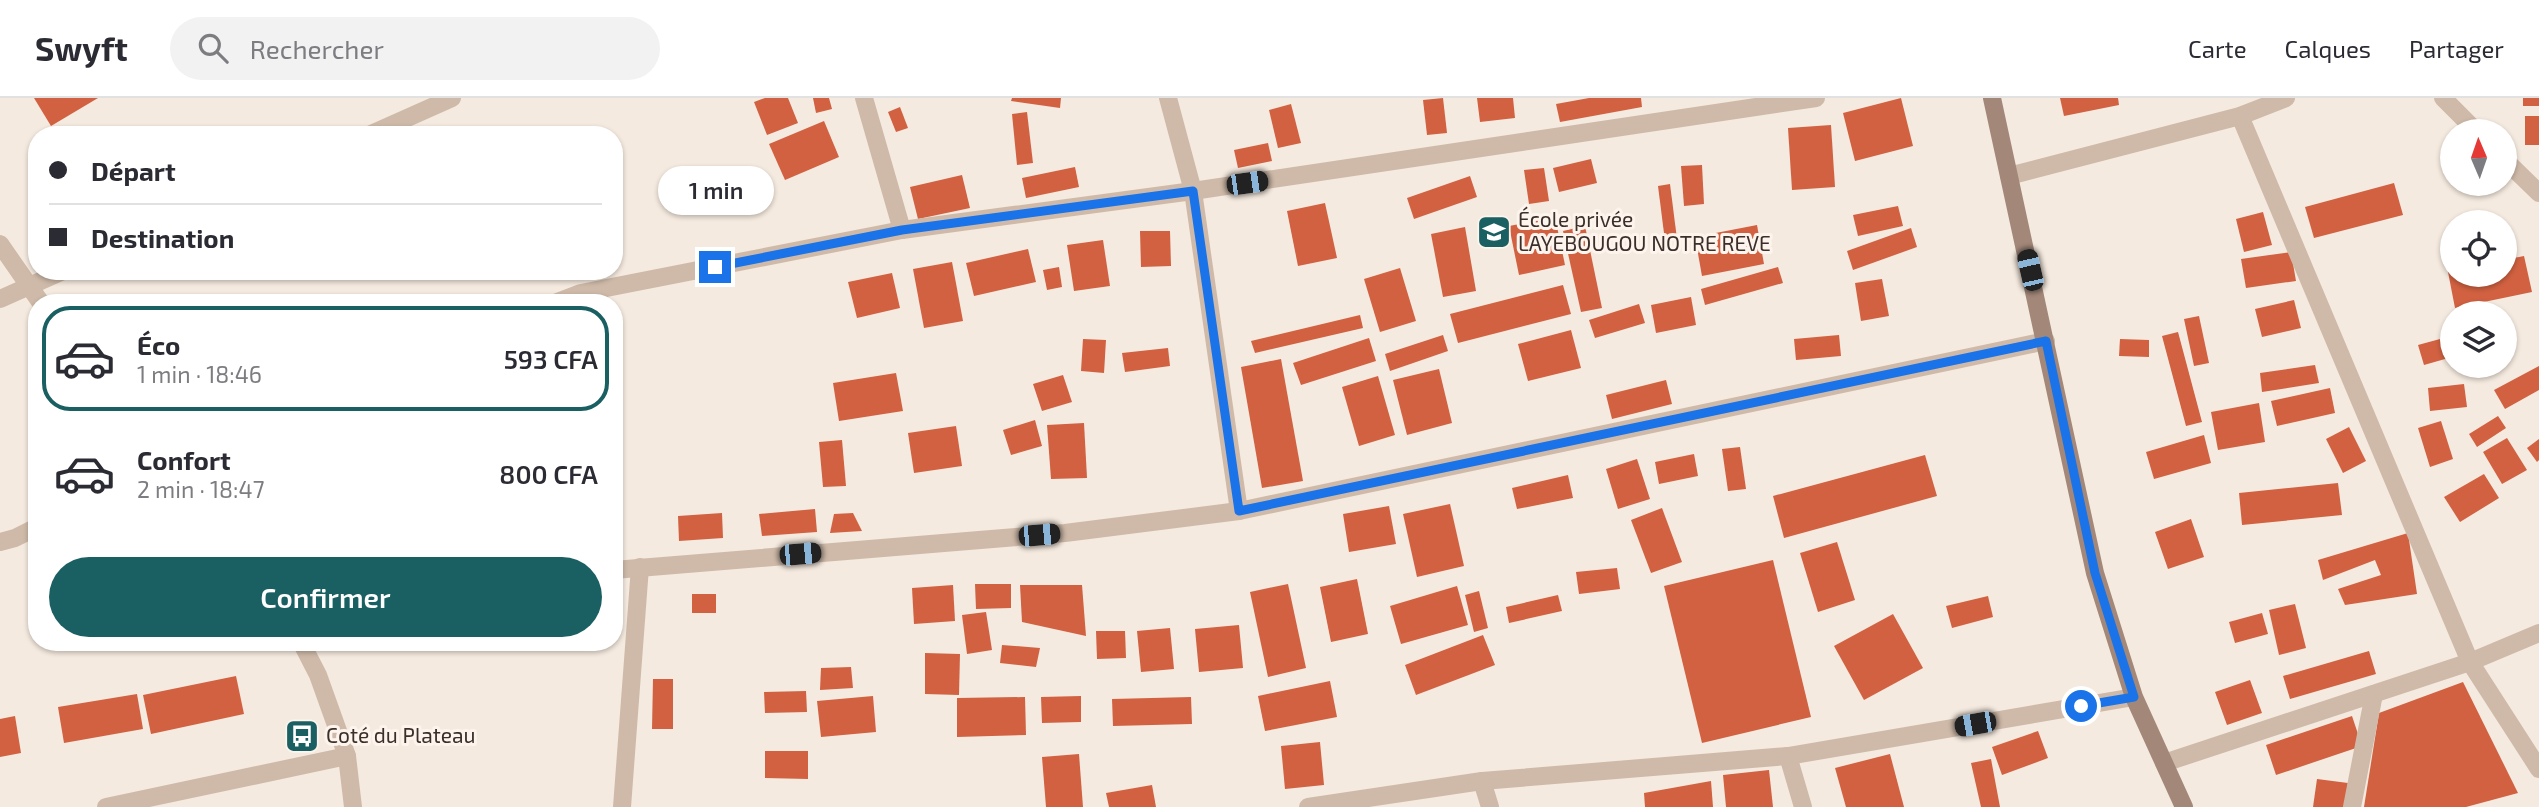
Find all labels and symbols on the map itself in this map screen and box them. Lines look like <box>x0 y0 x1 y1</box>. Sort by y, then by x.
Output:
north arrow <box>2440 119 2516 196</box>
callout: 1 min <box>657 166 773 214</box>
car <box>1225 170 1270 196</box>
place label: École privée LAYEBOUGOU NOTRE REVE <box>1518 206 1771 255</box>
school or university icon: École privée LAYEBOUGOU NOTRE REVE <box>1475 213 1513 251</box>
car <box>2016 247 2045 293</box>
route end <box>699 251 731 283</box>
car <box>1018 523 1061 547</box>
car <box>779 542 822 566</box>
route start <box>2065 690 2097 722</box>
car <box>1953 710 1998 738</box>
bus stop icon: Coté du Plateau <box>283 717 321 755</box>
place label: Coté du Plateau <box>326 722 475 747</box>

